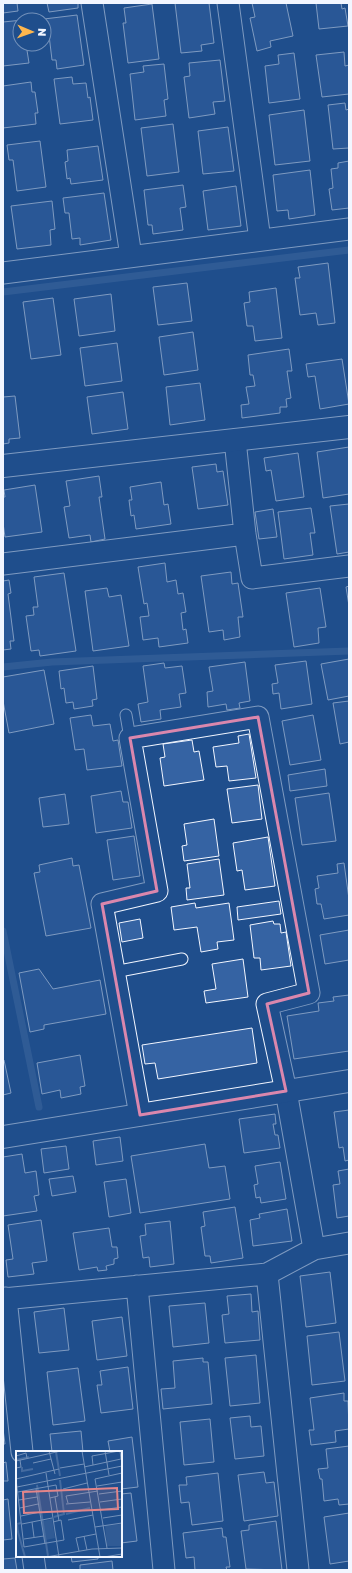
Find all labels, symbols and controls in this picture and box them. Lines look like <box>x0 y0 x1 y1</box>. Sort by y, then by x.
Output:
north arrow <box>12 12 52 52</box>
text: N <box>36 28 49 37</box>
inset map <box>16 1451 122 1557</box>

